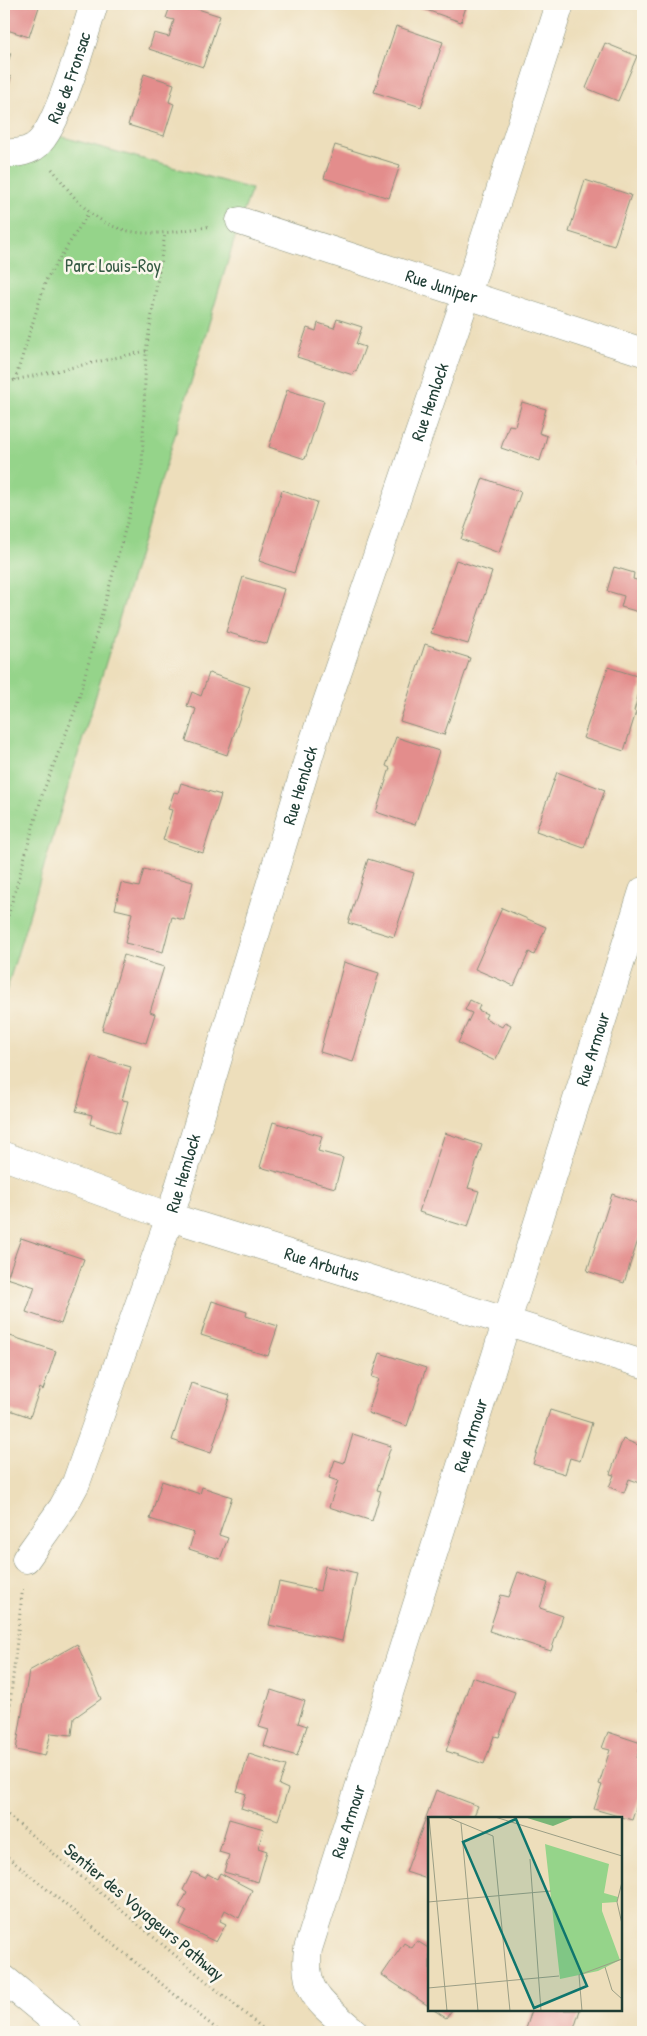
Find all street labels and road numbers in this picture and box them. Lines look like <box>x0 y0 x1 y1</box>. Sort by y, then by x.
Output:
street label: Rue de Fronsac <box>41 29 97 127</box>
street label: Rue Juniper <box>402 263 481 309</box>
street label: Rue Hemlock <box>405 359 455 444</box>
street label: Rue Hemlock <box>276 742 324 828</box>
street label: Rue Armour <box>569 1009 616 1089</box>
street label: Rue Hemlock <box>159 1130 207 1215</box>
street label: Rue Arbutus <box>281 1240 363 1287</box>
street label: Rue Armour <box>447 1395 494 1475</box>
street label: Rue Armour <box>325 1781 371 1861</box>
street label: Sentier des Voyageurs Pathway <box>59 1837 230 1986</box>

